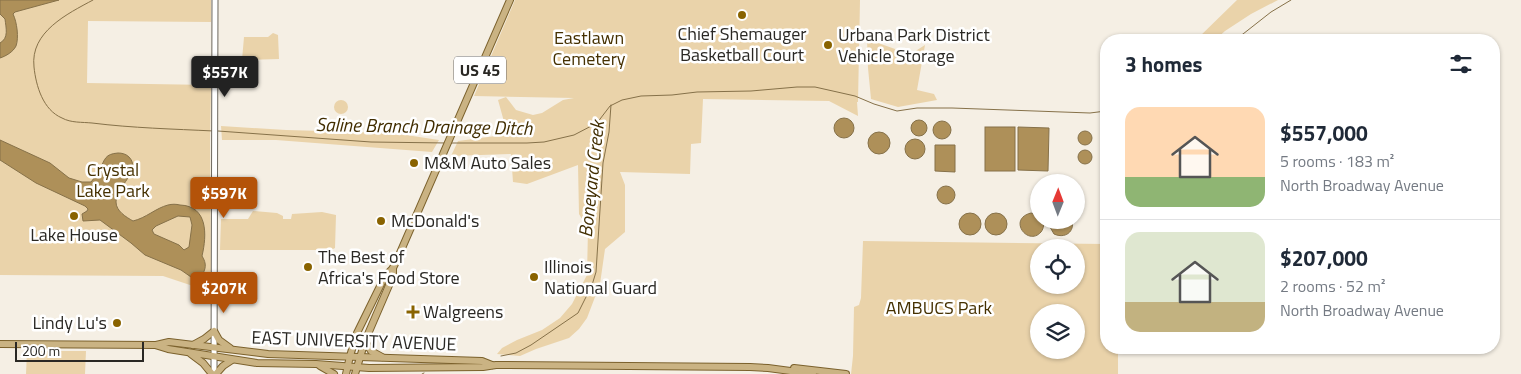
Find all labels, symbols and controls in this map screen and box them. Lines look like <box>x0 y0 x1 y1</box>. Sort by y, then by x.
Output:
marker: Chief Shemauger Basketball Court <box>736 9 748 21</box>
place label: Chief Shemauger Basketball Court <box>677 20 807 68</box>
place label: Urbana Park District Vehicle Storage <box>838 21 991 69</box>
park label: Eastlawn Cemetery <box>552 24 626 72</box>
marker: Urbana Park District Vehicle Storage <box>822 39 834 51</box>
text: 3 homes <box>1125 48 1202 80</box>
icon: filters <box>1447 50 1475 78</box>
pin: $557K <box>190 56 260 98</box>
road number: US 45 <box>454 56 506 84</box>
text: $557K <box>202 60 248 84</box>
water label: Saline Branch Drainage Ditch <box>315 109 533 142</box>
water label: Boneyard Creek <box>570 117 611 239</box>
text: $557,000 <box>1280 117 1368 149</box>
icon: home <box>1165 127 1225 187</box>
place label: M&M Auto Sales <box>424 149 551 176</box>
text: 5 rooms · 183 m² <box>1280 149 1394 173</box>
park label: Crystal Lake Park <box>76 156 150 204</box>
marker: M&M Auto Sales <box>408 157 420 169</box>
text: North Broadway Avenue <box>1280 173 1444 197</box>
north arrow <box>1030 174 1085 229</box>
map controls <box>1030 174 1085 359</box>
pin: $597K <box>189 176 259 219</box>
text: $597K <box>201 181 247 205</box>
place label: McDonald's <box>391 207 479 234</box>
marker: Lake House <box>68 210 80 222</box>
marker: McDonald's <box>375 215 387 227</box>
place label: Lake House <box>30 221 118 248</box>
button: locate <box>1030 239 1085 294</box>
text: $207,000 <box>1280 242 1368 274</box>
place label: The Best of Africa's Food Store <box>318 243 460 291</box>
icon: home <box>1165 252 1225 312</box>
place label: Illinois National Guard <box>544 253 657 301</box>
marker: The Best of Africa's Food Store <box>302 261 314 273</box>
marker: Illinois National Guard <box>528 271 540 283</box>
pin: $207K <box>189 272 259 314</box>
text: 2 rooms · 52 m² <box>1280 274 1385 298</box>
text: $207K <box>201 276 247 300</box>
park label: AMBUCS Park <box>886 294 993 321</box>
place label: Walgreens <box>423 298 503 325</box>
text: North Broadway Avenue <box>1280 298 1444 322</box>
button: layers <box>1030 304 1085 359</box>
marker: Walgreens <box>407 306 419 318</box>
place label: Lindy Lu's <box>32 309 107 336</box>
marker: Lindy Lu's <box>111 317 123 329</box>
street label: EAST UNIVERSITY AVENUE <box>251 323 457 358</box>
scale bar <box>15 339 144 362</box>
text: 200 m <box>22 340 60 361</box>

